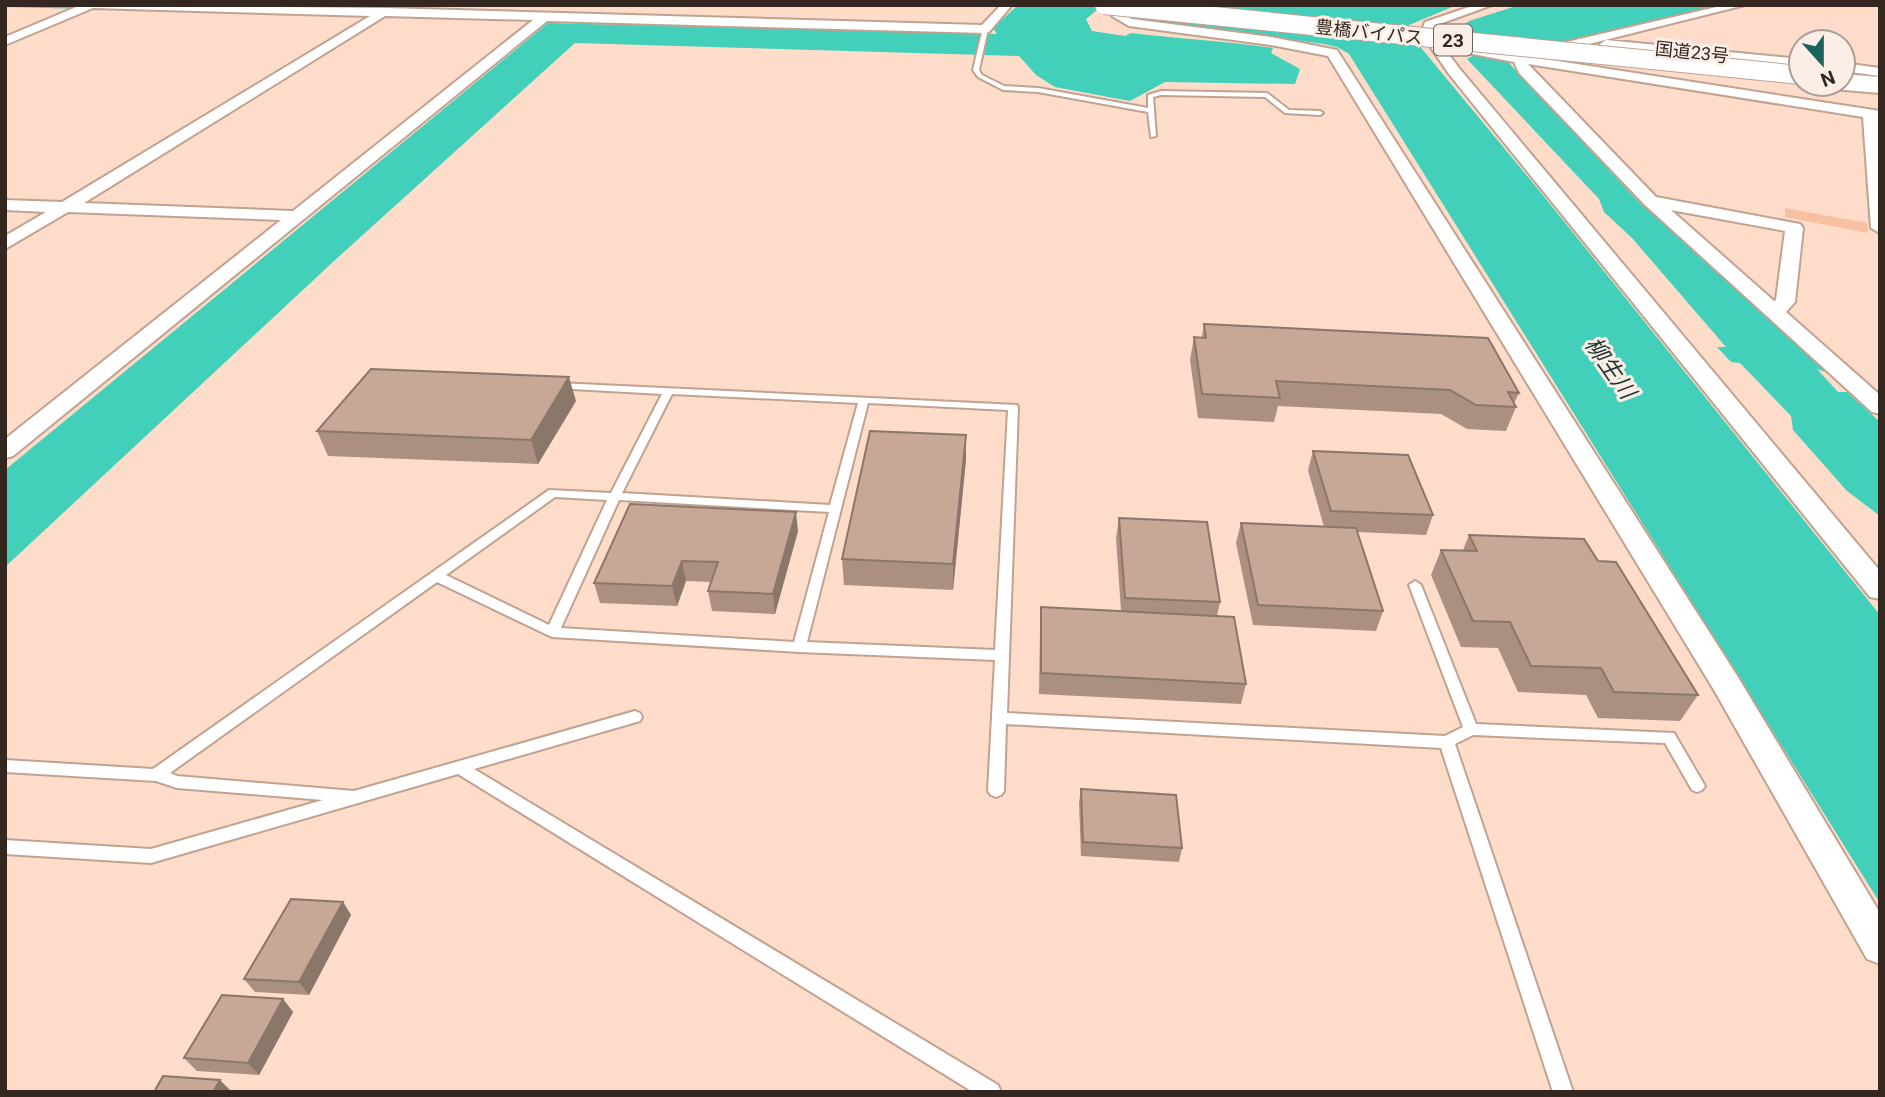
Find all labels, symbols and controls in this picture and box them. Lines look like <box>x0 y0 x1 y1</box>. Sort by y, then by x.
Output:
street label: 豊橋バイパス <box>1314 16 1424 48</box>
road number: 23 <box>1434 24 1472 56</box>
north arrow <box>1787 28 1857 98</box>
street label: 国道23号 <box>1654 38 1730 66</box>
text: N <box>1818 65 1838 92</box>
water label: 柳生川 <box>1579 332 1643 406</box>

